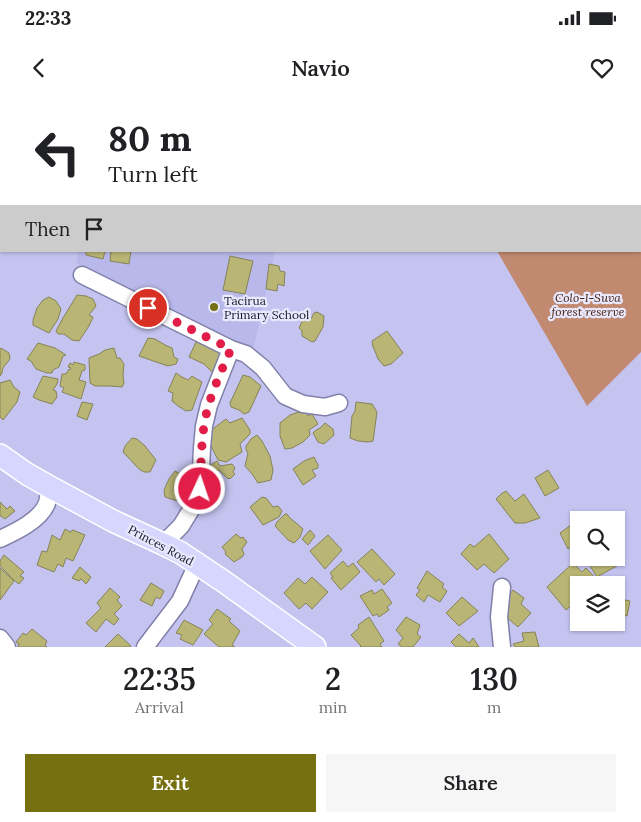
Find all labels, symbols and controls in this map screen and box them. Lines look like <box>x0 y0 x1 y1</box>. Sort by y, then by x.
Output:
text: 22:33 <box>25 6 71 30</box>
icon: back <box>25 54 53 82</box>
text: Navio <box>291 54 350 82</box>
icon: heart <box>588 54 616 82</box>
text: 80 m <box>108 116 192 161</box>
icon: left <box>25 120 90 185</box>
text: Turn left <box>108 160 198 188</box>
icon: arrive <box>80 215 108 243</box>
text: Then <box>25 217 70 241</box>
pin <box>127 287 169 329</box>
park label: Colo-I-Suva forest reserve <box>549 290 625 319</box>
place label: Tacirua Primary School <box>224 293 309 322</box>
icon: arrive <box>134 294 162 322</box>
marker: Tacirua Primary School <box>208 301 220 313</box>
position arrow <box>173 462 225 514</box>
map controls <box>570 511 625 631</box>
button: search <box>570 511 625 566</box>
street label: Princes Road <box>125 521 197 569</box>
button: layers <box>570 576 625 631</box>
text: 22:35 <box>123 660 196 698</box>
text: 2 <box>325 660 341 698</box>
text: 130 <box>470 660 518 698</box>
text: Arrival <box>135 697 184 717</box>
text: min <box>319 697 347 717</box>
text: m <box>487 697 501 717</box>
button: Exit <box>25 754 316 812</box>
button: Share <box>326 754 616 812</box>

